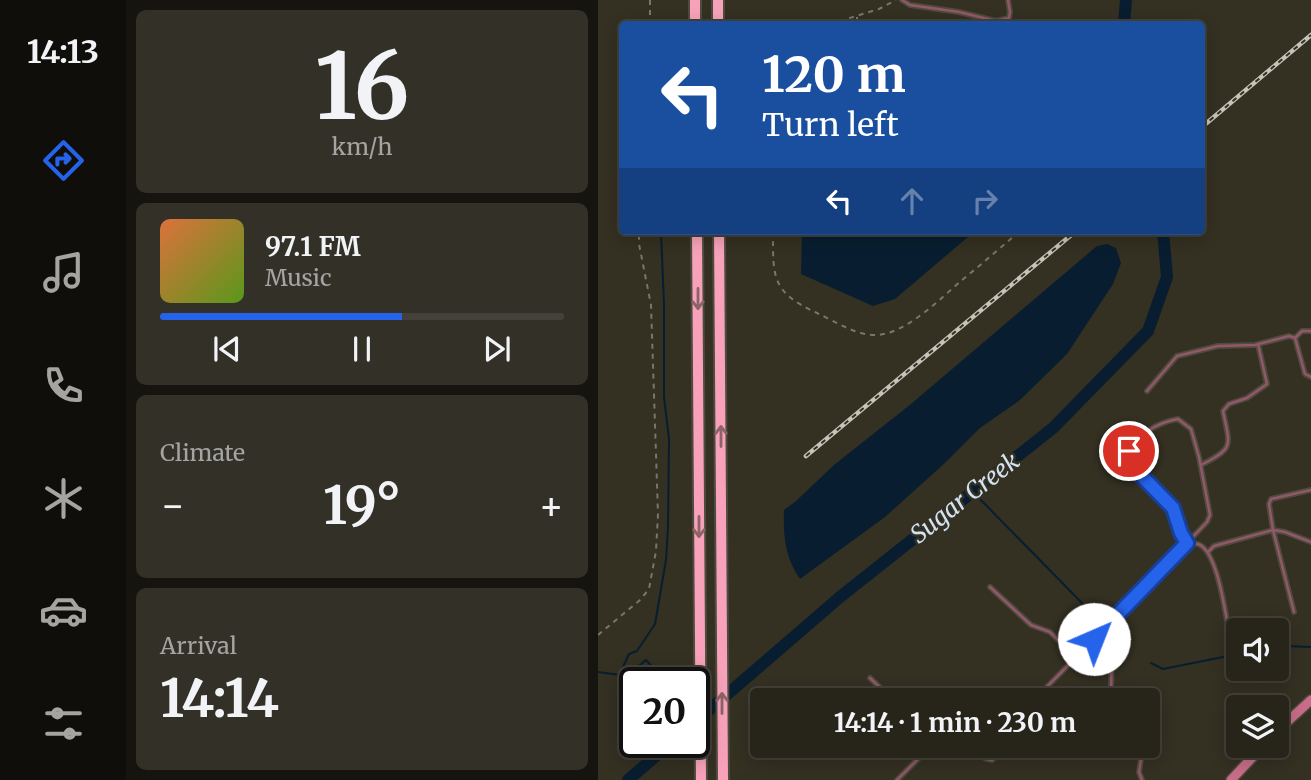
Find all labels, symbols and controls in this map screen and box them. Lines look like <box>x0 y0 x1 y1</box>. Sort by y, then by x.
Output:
text: 16 <box>315 29 409 144</box>
text: 14:13 <box>27 32 99 72</box>
text: 120 m <box>762 44 906 105</box>
icon: left <box>647 49 738 140</box>
text: Turn left <box>762 105 899 145</box>
text: km/h <box>332 132 392 161</box>
icon: directions <box>39 136 88 185</box>
icon: left <box>820 182 858 220</box>
icon: ahead <box>893 182 931 220</box>
icon: right <box>966 182 1004 220</box>
text: 97.1 FM <box>265 230 361 263</box>
icon: music <box>39 248 88 297</box>
text: Music <box>265 263 332 292</box>
one-way arrow <box>691 287 705 310</box>
icon: previous <box>208 330 246 368</box>
icon: pause <box>343 330 381 368</box>
icon: next <box>478 330 516 368</box>
icon: phone <box>39 361 88 410</box>
pin <box>1099 421 1159 481</box>
one-way arrow <box>714 425 728 448</box>
icon: arrive <box>1110 432 1148 470</box>
text: Climate <box>160 438 245 467</box>
water label: Sugar Creek <box>904 445 1025 550</box>
text: 19° <box>323 473 401 538</box>
icon: climate <box>39 474 88 523</box>
text: − <box>160 482 185 529</box>
text: + <box>539 482 564 529</box>
one-way arrow <box>692 515 706 538</box>
icon: car <box>39 586 88 635</box>
position arrow <box>1057 602 1131 676</box>
map controls <box>1226 618 1289 758</box>
button: sound <box>1226 618 1289 681</box>
text: Arrival <box>160 631 237 660</box>
text: 14:14 <box>160 666 279 731</box>
speed limit sign: 20 <box>619 667 710 758</box>
one-way arrow <box>715 692 729 715</box>
button: layers <box>1226 695 1289 758</box>
icon: filters <box>39 699 88 748</box>
text: 14:14 · 1 min · 230 m <box>834 706 1076 739</box>

